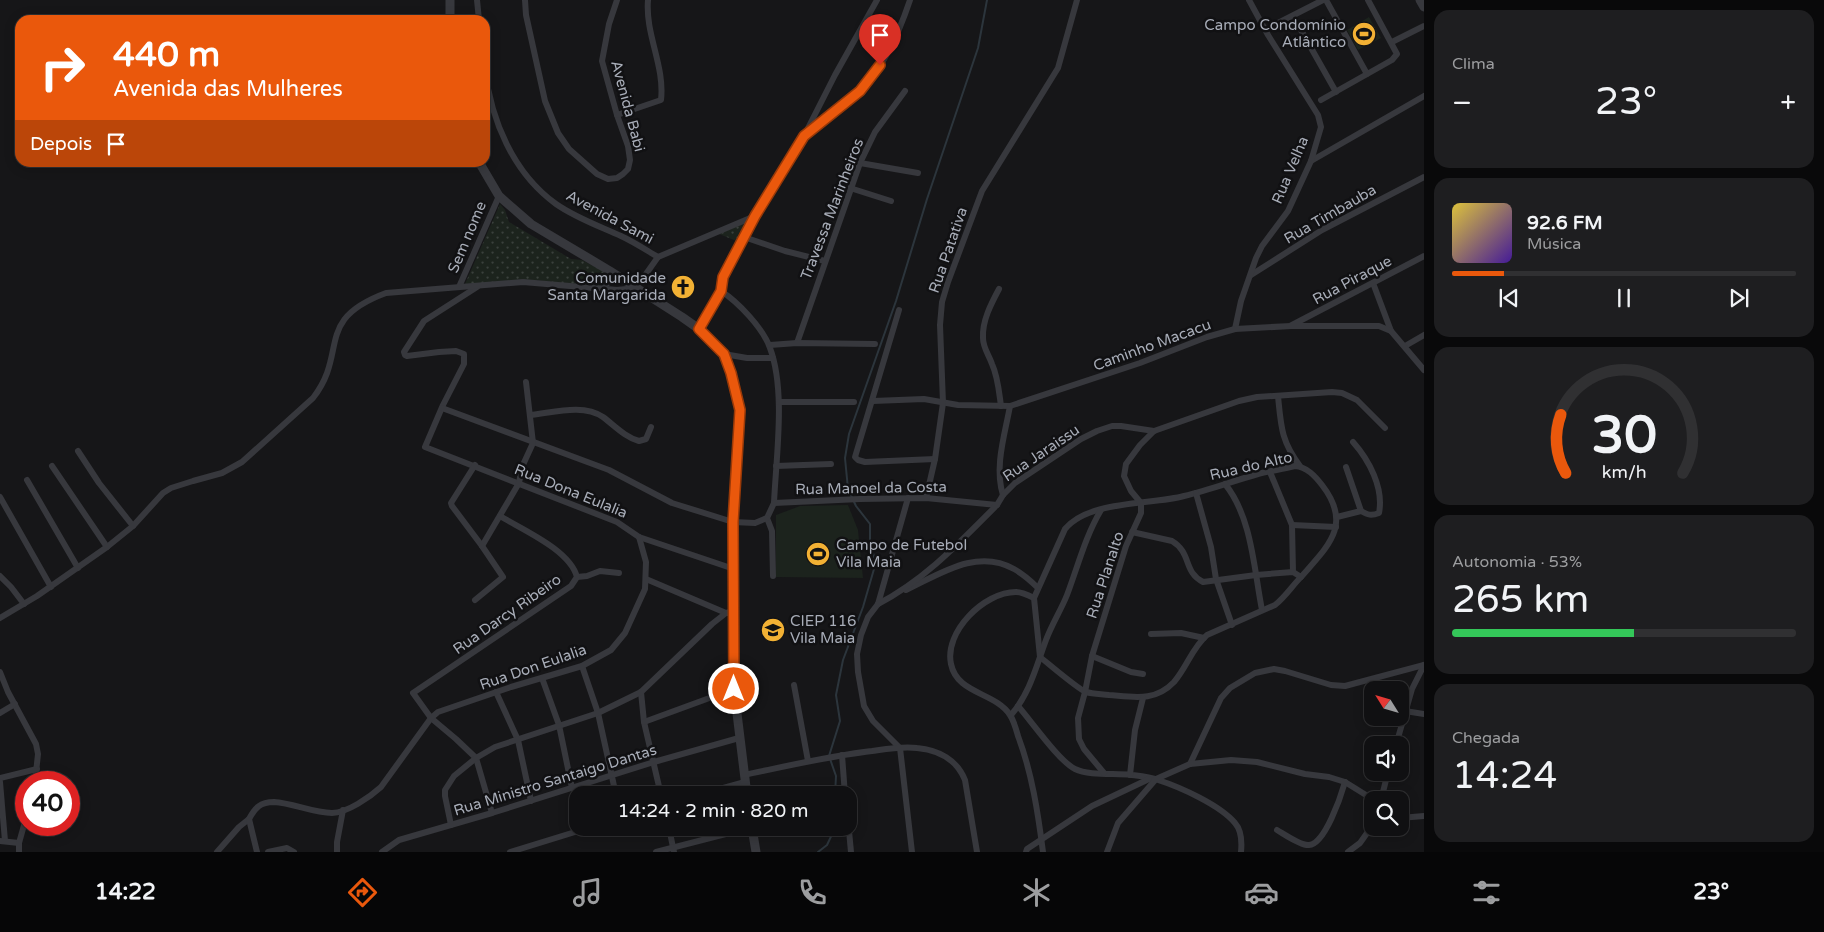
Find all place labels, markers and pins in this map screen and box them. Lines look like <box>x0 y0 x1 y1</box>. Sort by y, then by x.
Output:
pin <box>859 14 901 65</box>
place label: Campo Condomínio Atlântico <box>1204 16 1346 51</box>
sports icon: Campo Condomínio Atlântico <box>1351 21 1377 47</box>
place label: Comunidade Santa Margarida <box>548 269 666 304</box>
church icon: Comunidade Santa Margarida <box>670 274 696 300</box>
place label: Campo de Futebol Vila Maia <box>836 536 967 571</box>
sports icon: Campo de Futebol Vila Maia <box>805 541 831 567</box>
place label: CIEP 116 Vila Maia <box>790 612 857 647</box>
school or university icon: CIEP 116 Vila Maia <box>760 617 786 643</box>

